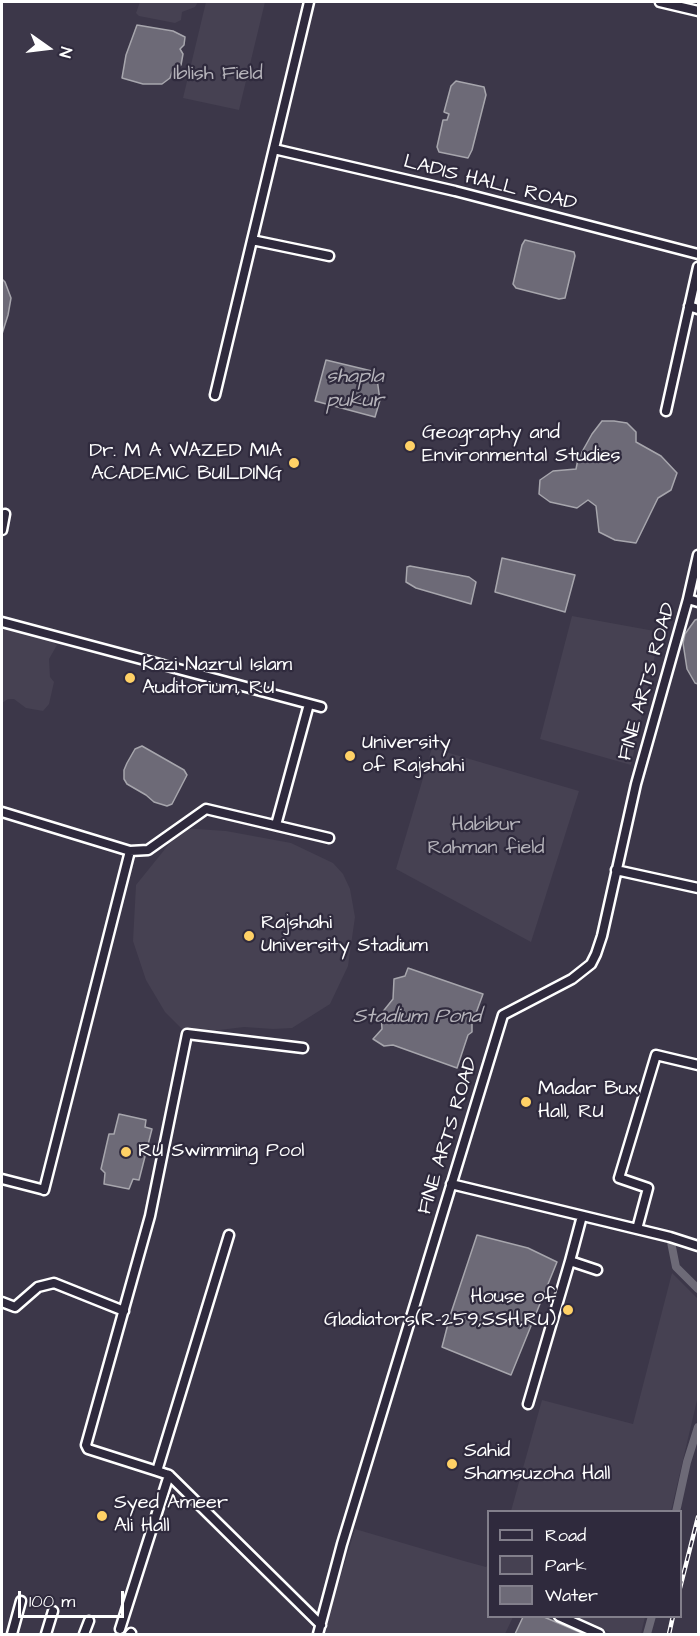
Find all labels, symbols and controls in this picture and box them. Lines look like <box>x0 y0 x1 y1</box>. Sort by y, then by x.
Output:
north arrow <box>18 18 78 78</box>
text: N <box>54 45 77 60</box>
park label: Iblish Field <box>173 63 263 87</box>
street label: LADIS HALL ROAD <box>401 151 579 217</box>
water label: shapla pukur <box>326 365 384 415</box>
place label: Geography and Environmental Studies <box>422 422 621 469</box>
marker: Geography and Environmental Studies <box>403 439 417 453</box>
place label: Dr. M A WAZED MIA ACADEMIC BUILDING <box>89 440 282 487</box>
marker: Dr. M A WAZED MIA ACADEMIC BUILDING <box>287 456 301 470</box>
street label: FINE ARTS ROAD <box>614 600 682 764</box>
place label: Kazi Nazrul Islam Auditorium, RU <box>142 654 292 701</box>
marker: Kazi Nazrul Islam Auditorium, RU <box>123 671 137 685</box>
place label: University of Rajshahi <box>362 732 464 779</box>
marker: University of Rajshahi <box>343 749 357 763</box>
park label: Habibur Rahman field <box>427 814 545 861</box>
place label: Rajshahi University Stadium <box>261 912 428 959</box>
marker: Rajshahi University Stadium <box>242 929 256 943</box>
water label: Stadium Pond <box>353 1005 481 1031</box>
street label: FINE ARTS ROAD <box>414 1055 484 1217</box>
place label: Madar Bux Hall, RU <box>538 1078 638 1125</box>
marker: Madar Bux Hall, RU <box>519 1095 533 1109</box>
place label: RU Swimming Pool <box>138 1140 304 1164</box>
marker: RU Swimming Pool <box>119 1145 133 1159</box>
place label: House of Gladiators(R-259,SSH,RU) <box>324 1286 556 1333</box>
marker: House of Gladiators(R-259,SSH,RU) <box>561 1303 575 1317</box>
place label: Sahid Shamsuzoha Hall <box>464 1440 611 1487</box>
marker: Sahid Shamsuzoha Hall <box>445 1457 459 1471</box>
place label: Syed Ameer Ali Hall <box>114 1492 228 1539</box>
marker: Syed Ameer Ali Hall <box>95 1509 109 1523</box>
legend <box>487 1510 682 1618</box>
text: Road <box>545 1523 586 1548</box>
text: Park <box>545 1553 587 1578</box>
scale bar <box>21 1579 128 1617</box>
text: Water <box>545 1583 598 1608</box>
text: 100 m <box>29 1589 75 1614</box>

